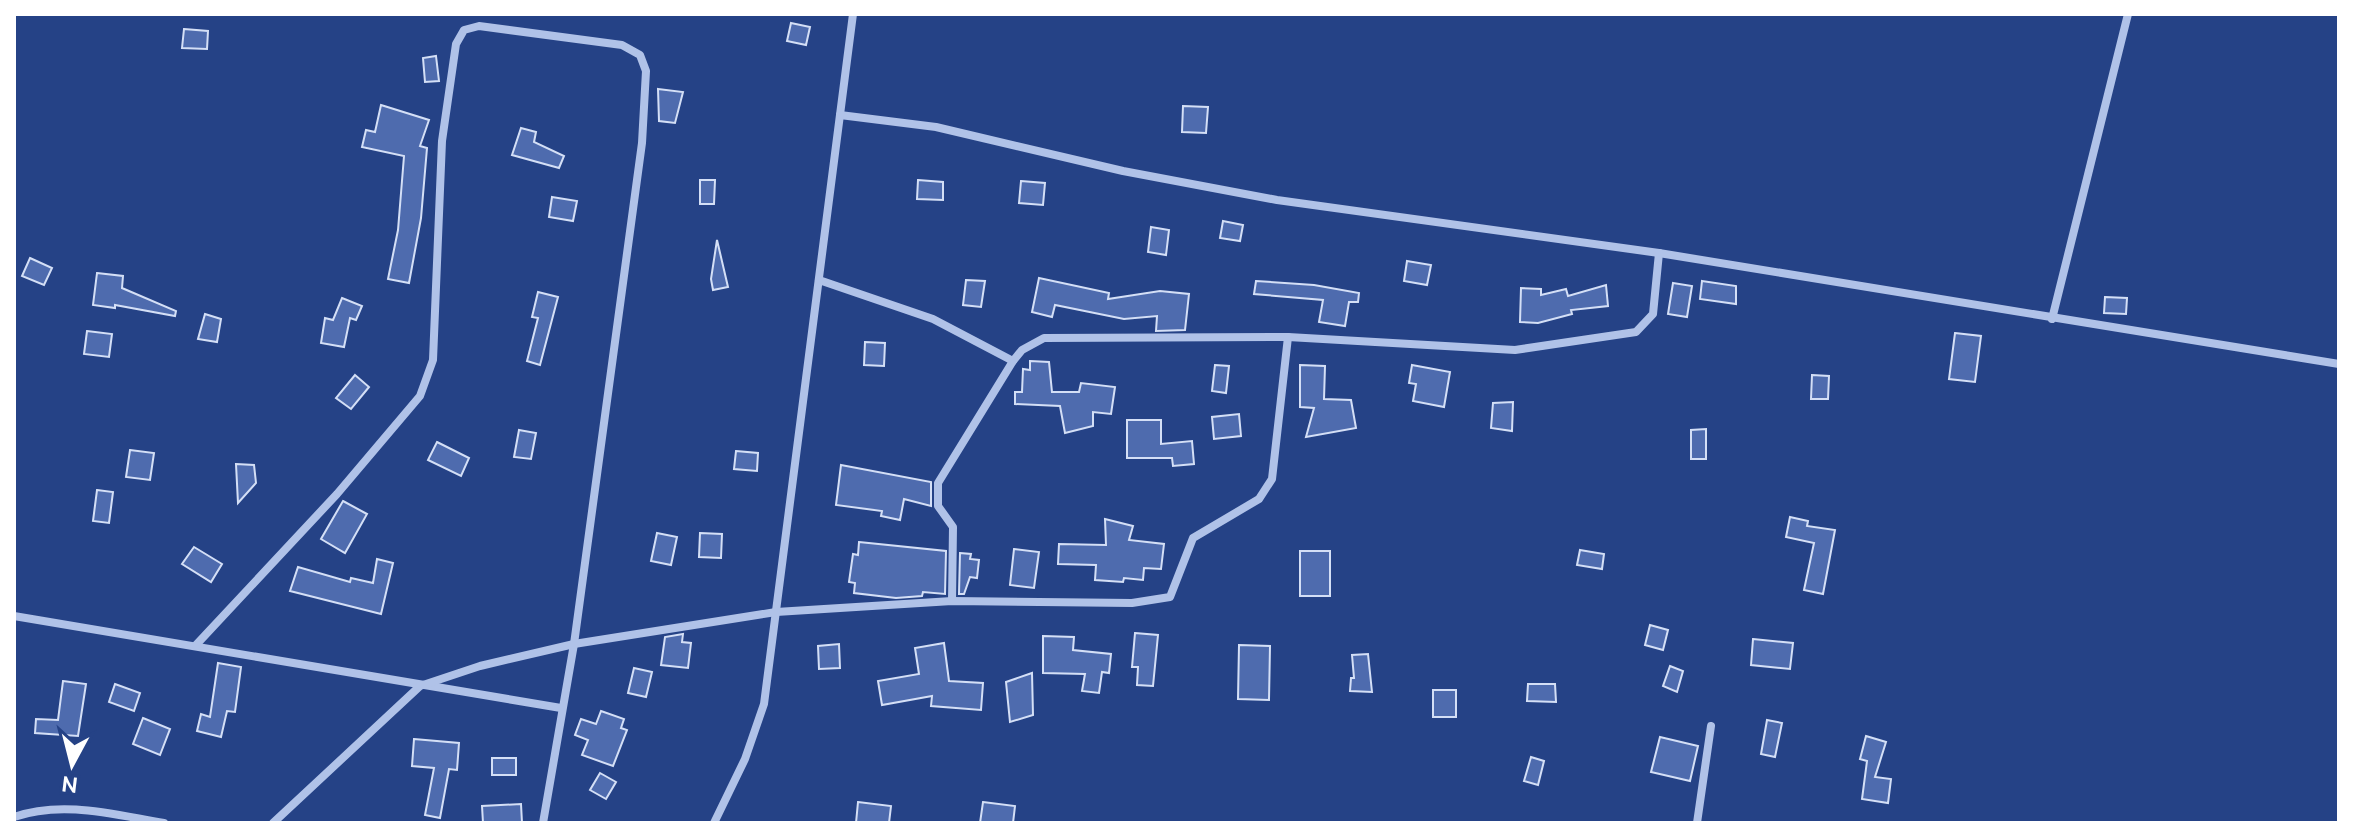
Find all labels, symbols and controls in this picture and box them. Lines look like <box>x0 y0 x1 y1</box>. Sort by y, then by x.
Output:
north arrow <box>32 725 112 805</box>
text: N <box>60 772 79 799</box>

